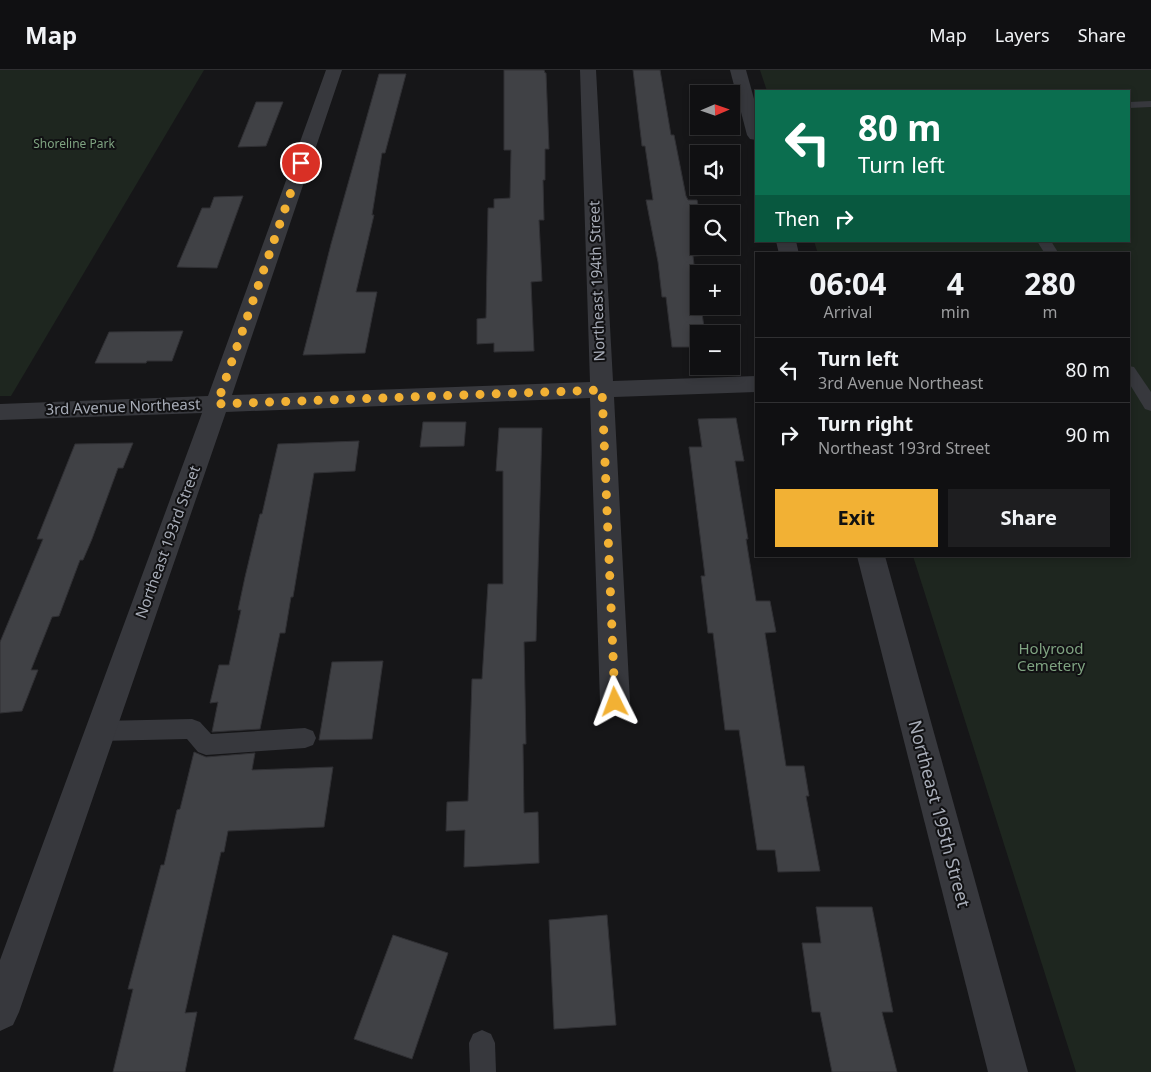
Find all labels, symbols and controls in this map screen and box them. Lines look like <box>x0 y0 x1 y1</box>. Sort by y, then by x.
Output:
text: Map <box>25 18 77 51</box>
text: Map <box>929 23 967 47</box>
text: Layers <box>995 23 1050 47</box>
text: Share <box>1078 23 1126 47</box>
north arrow <box>690 85 740 135</box>
map controls <box>690 85 740 375</box>
text: 80 m <box>858 104 941 151</box>
icon: left <box>775 110 840 175</box>
park label: Shoreline Park <box>33 135 115 152</box>
pin <box>280 142 322 184</box>
button: sound <box>690 145 740 195</box>
icon: arrive <box>287 149 315 177</box>
text: Turn left <box>858 149 945 179</box>
street label: Northeast 194th Street <box>583 200 609 362</box>
button: search <box>690 205 740 255</box>
icon: right <box>830 205 858 233</box>
text: Then <box>775 206 820 232</box>
text: 06:04 <box>809 263 886 304</box>
text: 4 <box>947 263 964 304</box>
text: 280 <box>1024 263 1076 304</box>
button: + <box>690 265 740 315</box>
text: Arrival <box>823 301 872 323</box>
text: min <box>941 301 970 323</box>
text: m <box>1042 301 1057 323</box>
button: − <box>690 325 740 375</box>
text: Turn left <box>818 346 899 372</box>
icon: left <box>775 356 803 384</box>
text: 80 m <box>1066 357 1110 383</box>
text: 3rd Avenue Northeast <box>818 372 983 394</box>
street label: 3rd Avenue Northeast <box>45 393 201 419</box>
text: Turn right <box>818 411 913 437</box>
icon: right <box>775 421 803 449</box>
text: 90 m <box>1066 422 1110 448</box>
text: Northeast 193rd Street <box>818 437 990 459</box>
street label: Northeast 193rd Street <box>130 462 204 621</box>
button: Exit <box>775 489 938 547</box>
button: Share <box>948 489 1110 547</box>
park label: Holyrood Cemetery <box>1017 638 1085 675</box>
position arrow <box>588 675 640 727</box>
street label: Northeast 195th Street <box>903 717 977 911</box>

